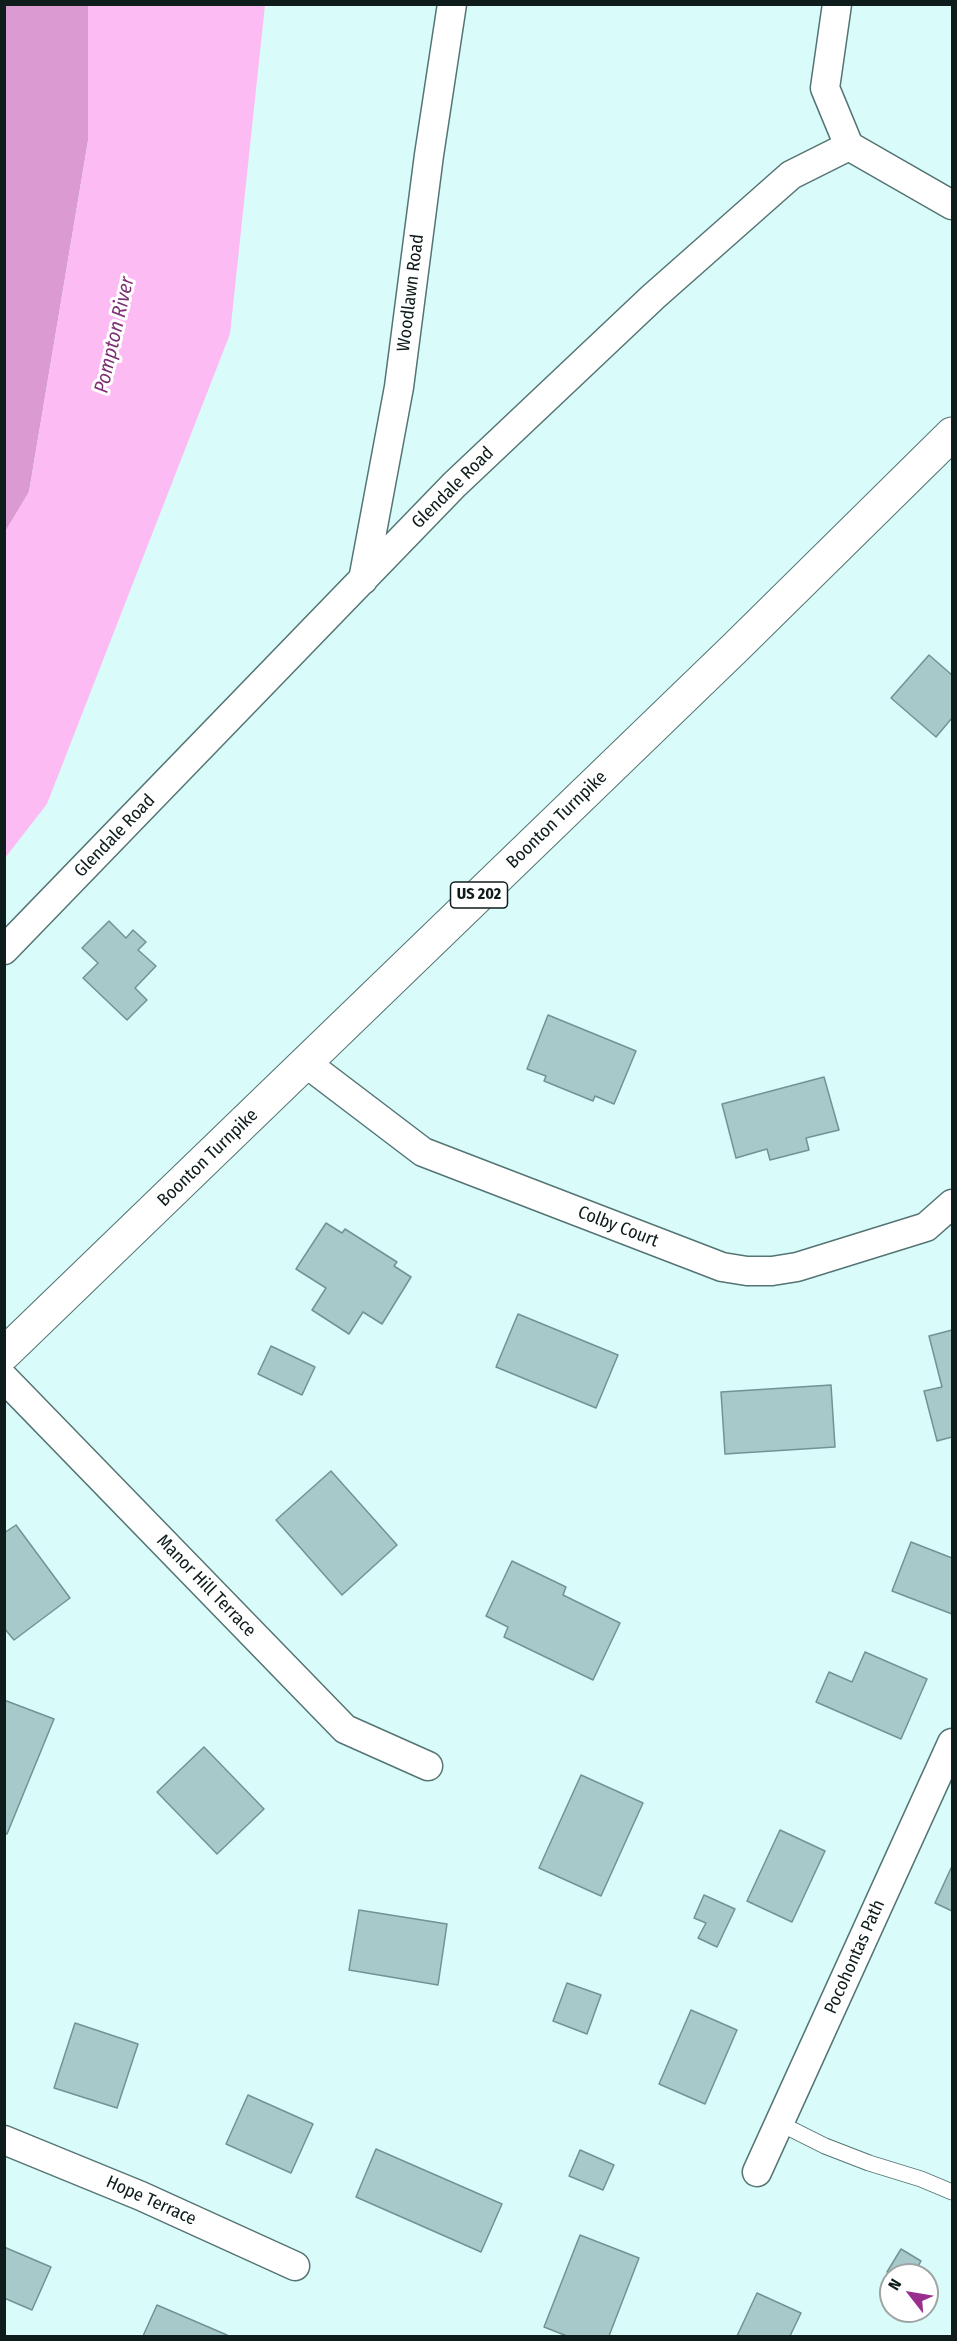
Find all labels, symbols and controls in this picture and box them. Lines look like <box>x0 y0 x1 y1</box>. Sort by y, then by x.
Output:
street label: Woodlawn Road <box>393 233 429 353</box>
water label: Pompton River <box>90 274 140 396</box>
street label: Glendale Road <box>408 443 498 533</box>
street label: Boonton Turnpike <box>502 767 612 873</box>
street label: Glendale Road <box>70 790 160 882</box>
road number: US 202 <box>450 882 508 908</box>
street label: Boonton Turnpike <box>153 1105 263 1211</box>
street label: Colby Court <box>575 1202 661 1252</box>
street label: Manor Hill Terrace <box>152 1530 260 1642</box>
street label: Pocohontas Path <box>820 1897 890 2017</box>
street label: Hope Terrace <box>103 2172 199 2230</box>
north arrow <box>879 2263 939 2323</box>
text: N <box>884 2275 905 2294</box>

